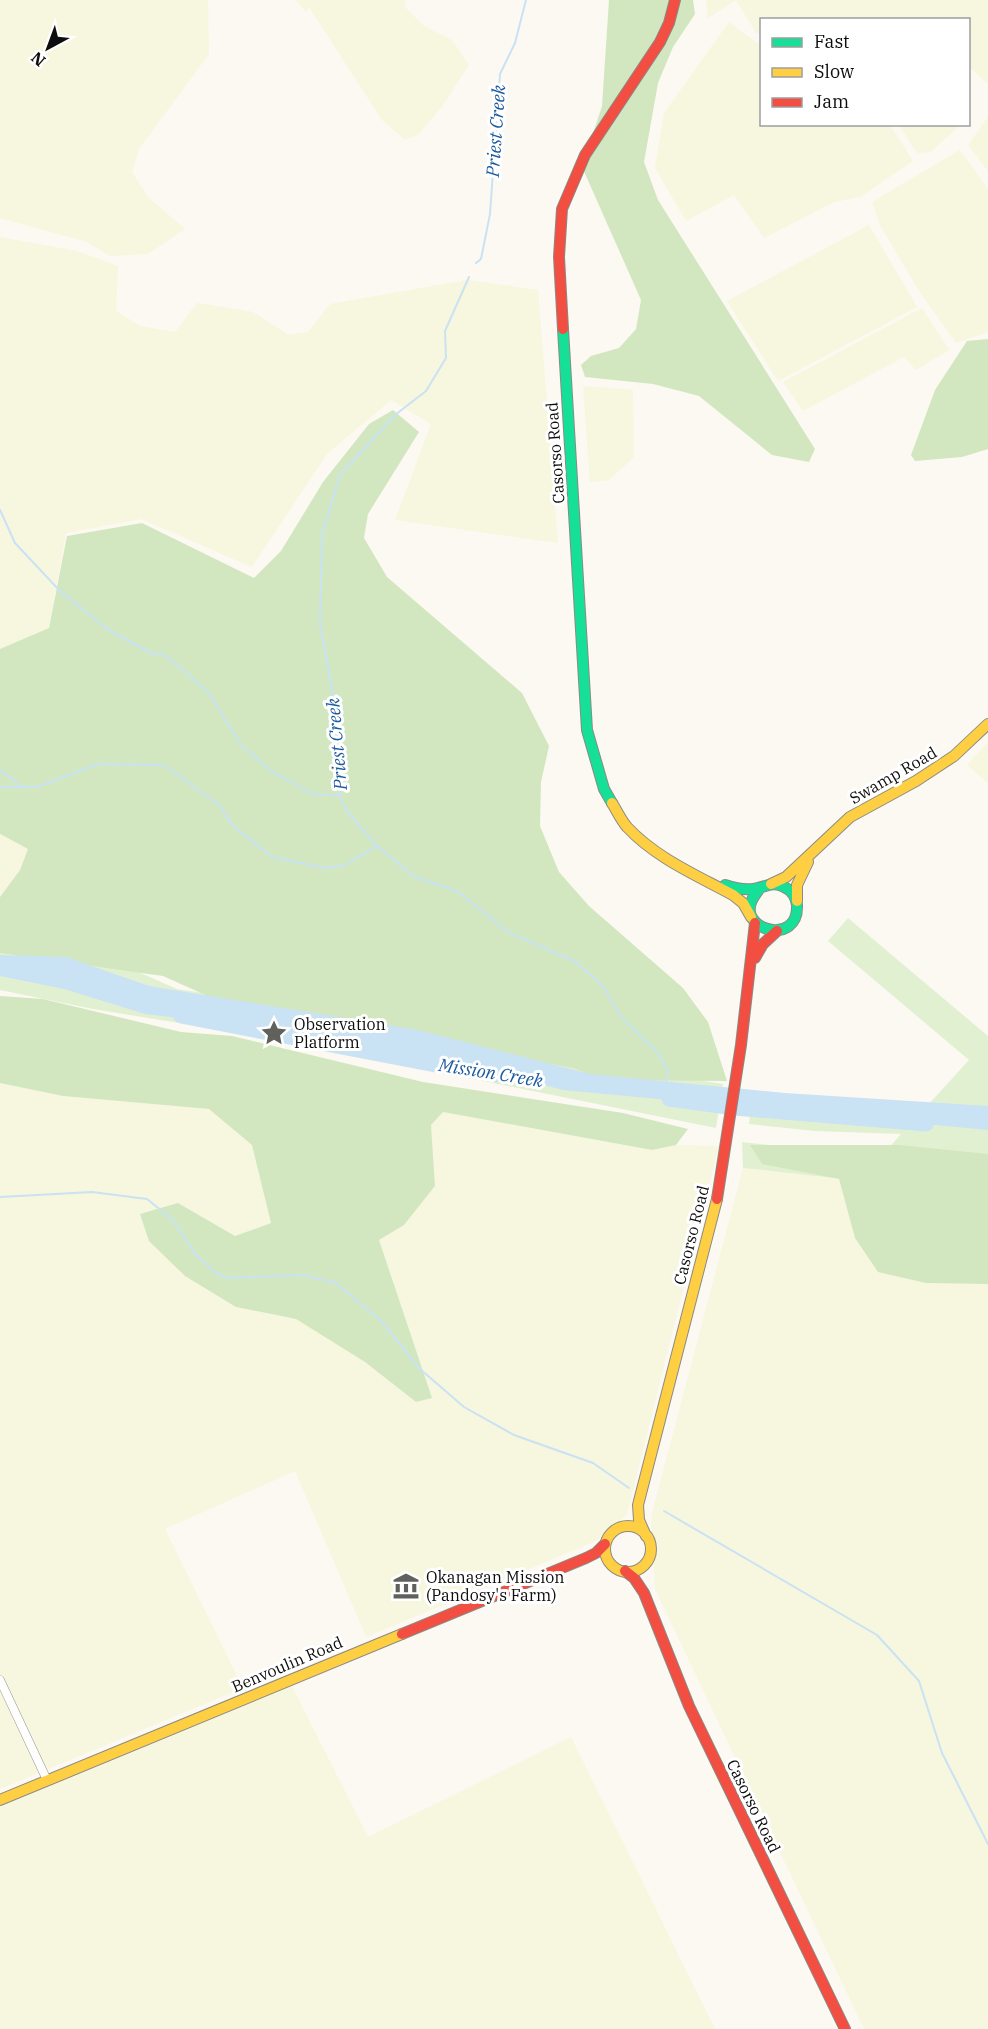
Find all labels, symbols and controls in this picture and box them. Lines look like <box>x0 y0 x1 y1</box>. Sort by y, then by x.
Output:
north arrow <box>18 18 78 78</box>
legend <box>760 18 970 126</box>
text: Fast <box>814 30 849 53</box>
text: N <box>27 48 49 71</box>
text: Slow <box>814 60 854 83</box>
water label: Priest Creek <box>481 84 510 179</box>
text: Jam <box>814 90 849 113</box>
street label: Casorso Road <box>541 401 569 504</box>
water label: Priest Creek <box>321 697 352 792</box>
street label: Swamp Road <box>846 742 940 808</box>
place label: Observation Platform <box>294 1014 386 1052</box>
place icon: Observation Platform <box>259 1018 289 1048</box>
water label: Mission Creek <box>436 1053 545 1092</box>
street label: Casorso Road <box>669 1183 713 1287</box>
place label: Okanagan Mission (Pandosy's Farm) <box>426 1567 565 1605</box>
museum icon: Okanagan Mission (Pandosy's Farm) <box>391 1571 421 1601</box>
street label: Benvoulin Road <box>229 1632 346 1696</box>
street label: Casorso Road <box>723 1756 785 1856</box>

